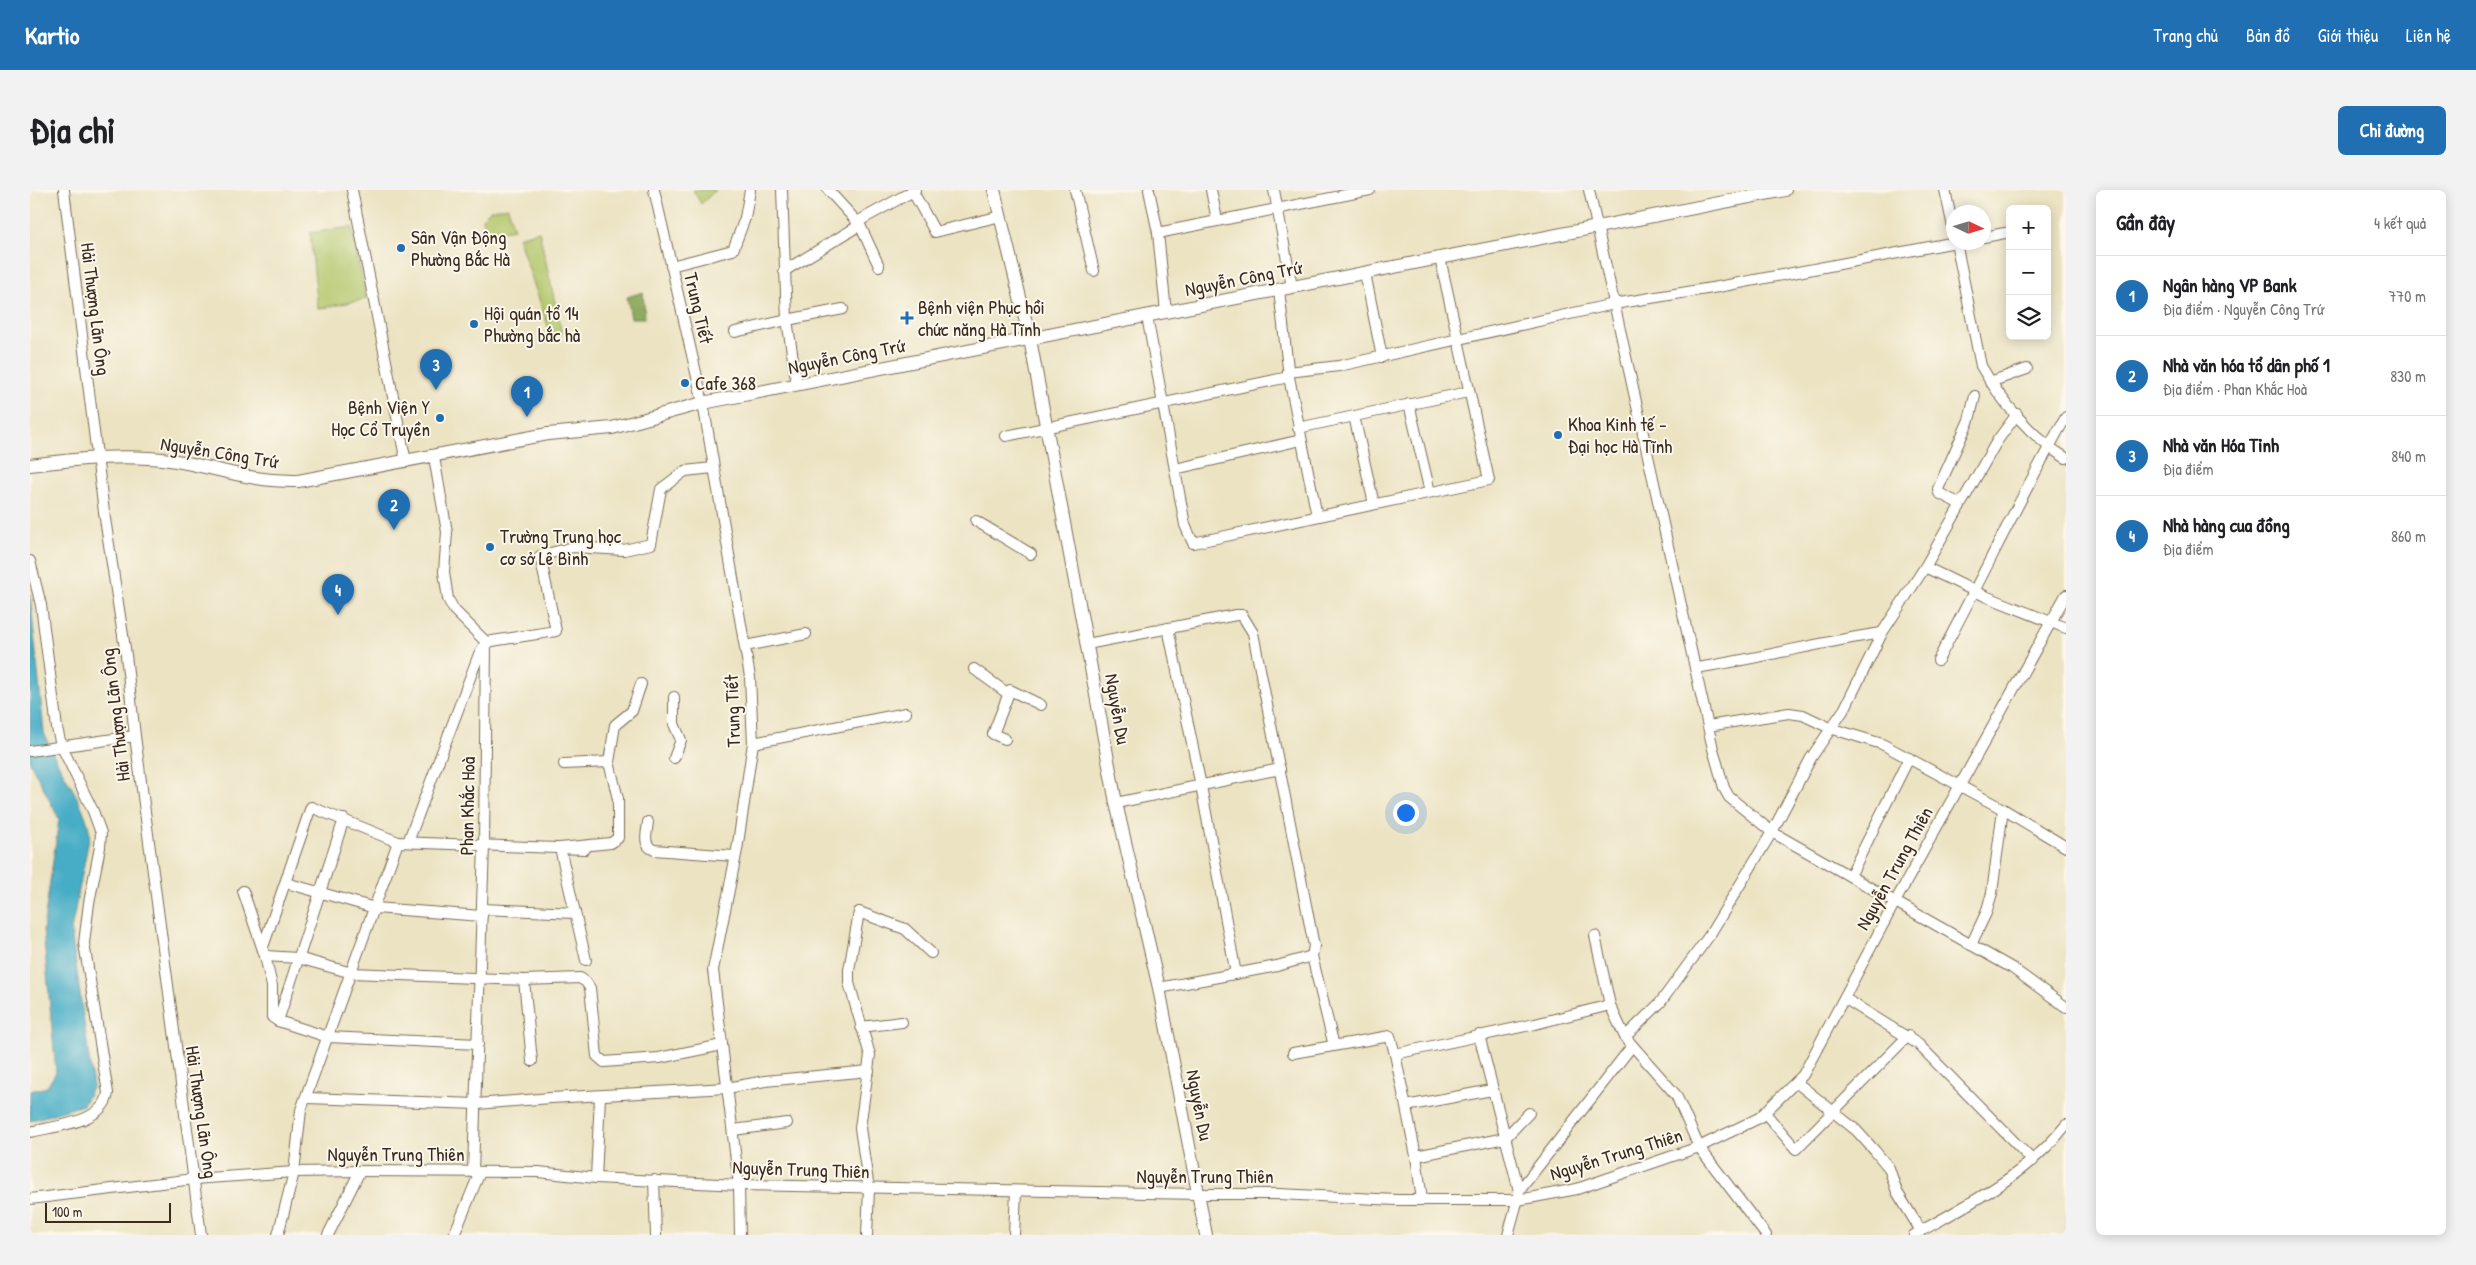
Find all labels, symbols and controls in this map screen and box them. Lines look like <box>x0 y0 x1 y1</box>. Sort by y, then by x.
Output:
text: Kartio <box>25 19 80 51</box>
text: Trang chủ <box>2154 23 2218 48</box>
text: Bản đồ <box>2246 23 2290 48</box>
text: Giới thiệu <box>2318 23 2378 48</box>
text: Liên hệ <box>2406 23 2451 48</box>
button: Chỉ đường <box>2338 106 2446 155</box>
text: Địa chỉ <box>30 107 115 154</box>
north arrow <box>1946 205 1991 250</box>
map controls <box>2006 205 2051 340</box>
button: + <box>2006 205 2051 250</box>
text: Gần đây <box>2116 208 2175 237</box>
text: 4 kết quả <box>2374 212 2426 234</box>
place label: Sân Vận Động Phường Bắc Hà <box>411 224 511 272</box>
street label: Hải Thượng Lãn Ông <box>75 241 117 377</box>
marker: Sân Vận Động Phường Bắc Hà <box>395 242 407 254</box>
button: − <box>2006 250 2051 295</box>
street label: Nguyễn Công Trứ <box>1183 254 1305 302</box>
street label: Trung Tiết <box>678 270 720 347</box>
text: Ngân hàng VP Bank <box>2163 272 2297 298</box>
text: 1 <box>2129 285 2135 307</box>
text: 770 m <box>2388 285 2426 307</box>
place label: Bệnh viện Phục hồi chức năng Hà Tĩnh <box>918 294 1045 342</box>
button: layers <box>2006 295 2051 340</box>
text: Địa điểm · Nguyễn Công Trứ <box>2163 298 2323 320</box>
place label: Hội quán tổ 14 Phường bắc hà <box>484 300 581 348</box>
marker: Bệnh viện Phục hồi chức năng Hà Tĩnh <box>900 311 914 325</box>
marker: Hội quán tổ 14 Phường bắc hà <box>468 318 480 330</box>
street label: Nguyễn Công Trứ <box>786 332 908 380</box>
pin: 3 <box>420 349 452 390</box>
text: Nhà văn hóa tổ dân phố 1 <box>2163 352 2330 378</box>
text: 2 <box>2128 365 2136 387</box>
text: 830 m <box>2390 365 2426 387</box>
place label: Cafe 368 <box>695 370 756 396</box>
pin: 1 <box>511 376 543 417</box>
marker: Cafe 368 <box>679 377 691 389</box>
text: Địa điểm · Phan Khắc Hoà <box>2163 378 2307 400</box>
place label: Bệnh Viện Y Học Cổ Truyền <box>331 394 431 442</box>
place label: Khoa Kinh tế - Đại học Hà Tĩnh <box>1568 411 1672 459</box>
marker: Bệnh Viện Y Học Cổ Truyền <box>434 412 446 424</box>
marker: Khoa Kinh tế - Đại học Hà Tĩnh <box>1552 429 1564 441</box>
street label: Nguyễn Công Trứ <box>159 430 281 474</box>
text: Nhà văn Hóa Tỉnh <box>2163 432 2279 458</box>
text: 3 <box>2128 445 2136 467</box>
text: 840 m <box>2391 445 2426 467</box>
text: Địa điểm <box>2163 458 2213 480</box>
pin: 2 <box>378 489 410 530</box>
text: Nhà hàng cua đồng <box>2163 512 2290 538</box>
place label: Trường Trung học cơ sở Lê Bình <box>500 523 622 571</box>
text: 4 <box>2129 525 2135 547</box>
text: 860 m <box>2391 525 2426 547</box>
text: Địa điểm <box>2163 538 2213 560</box>
marker: Trường Trung học cơ sở Lê Bình <box>484 541 496 553</box>
pin: 4 <box>322 574 354 615</box>
street label: Hải Thượng Lãn Ông <box>94 647 136 783</box>
street label: Nguyễn Du <box>1099 672 1137 747</box>
street label: Trung Tiết <box>718 674 746 748</box>
street label: Phan Khắc Hoà <box>453 756 481 856</box>
your location <box>1393 800 1419 826</box>
street label: Nguyễn Trung Thiên <box>1849 802 1939 934</box>
street label: Hải Thượng Lãn Ông <box>180 1044 224 1180</box>
street label: Nguyễn Du <box>1180 1067 1220 1143</box>
street label: Nguyễn Trung Thiên <box>1547 1122 1685 1186</box>
street label: Nguyễn Trung Thiên <box>327 1141 465 1167</box>
street label: Nguyễn Trung Thiên <box>732 1154 870 1184</box>
street label: Nguyễn Trung Thiên <box>1136 1163 1274 1189</box>
scale bar <box>45 1200 171 1223</box>
text: 100 m <box>52 1202 82 1221</box>

